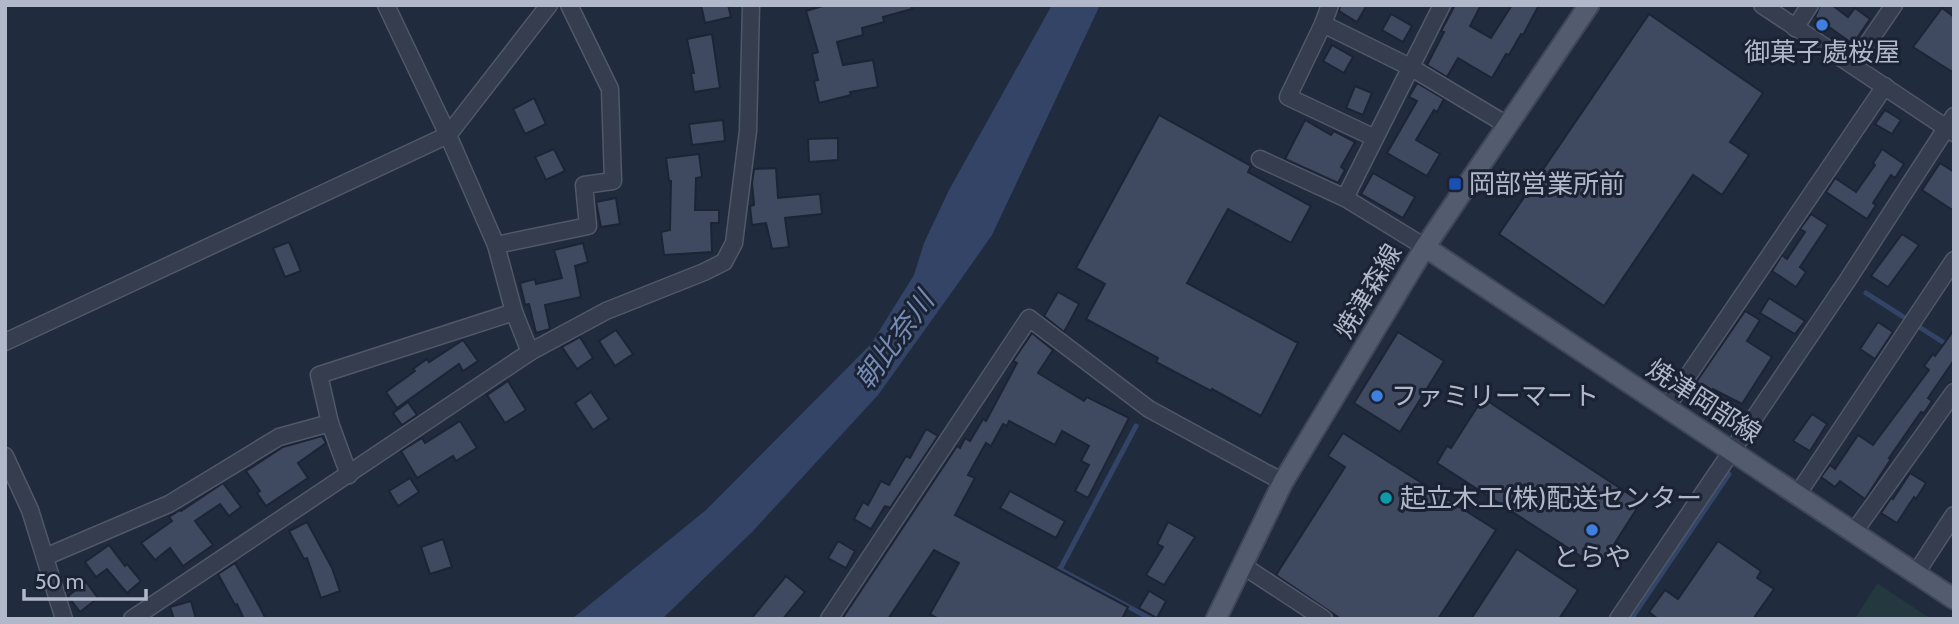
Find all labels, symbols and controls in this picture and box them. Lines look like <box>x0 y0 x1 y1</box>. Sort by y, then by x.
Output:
marker: 御菓子處桜屋 <box>1814 17 1830 33</box>
place label: 御菓子處桜屋 <box>1744 36 1900 68</box>
place label: 岡部営業所前 <box>1469 168 1625 200</box>
marker: 岡部営業所前 <box>1447 176 1463 192</box>
street label: 焼津森線 <box>1327 238 1409 344</box>
water label: 朝比奈川 <box>847 282 942 395</box>
street label: 焼津岡部線 <box>1641 352 1767 450</box>
place label: ファミリーマート <box>1391 380 1599 412</box>
marker: ファミリーマート <box>1369 388 1385 404</box>
place label: 起立木工(株)配送センター <box>1400 482 1702 514</box>
marker: 起立木工(株)配送センター <box>1378 490 1394 506</box>
marker: とらや <box>1584 522 1600 538</box>
place label: とらや <box>1553 541 1631 573</box>
scale bar <box>24 558 147 602</box>
text: 50 m <box>35 569 84 594</box>

